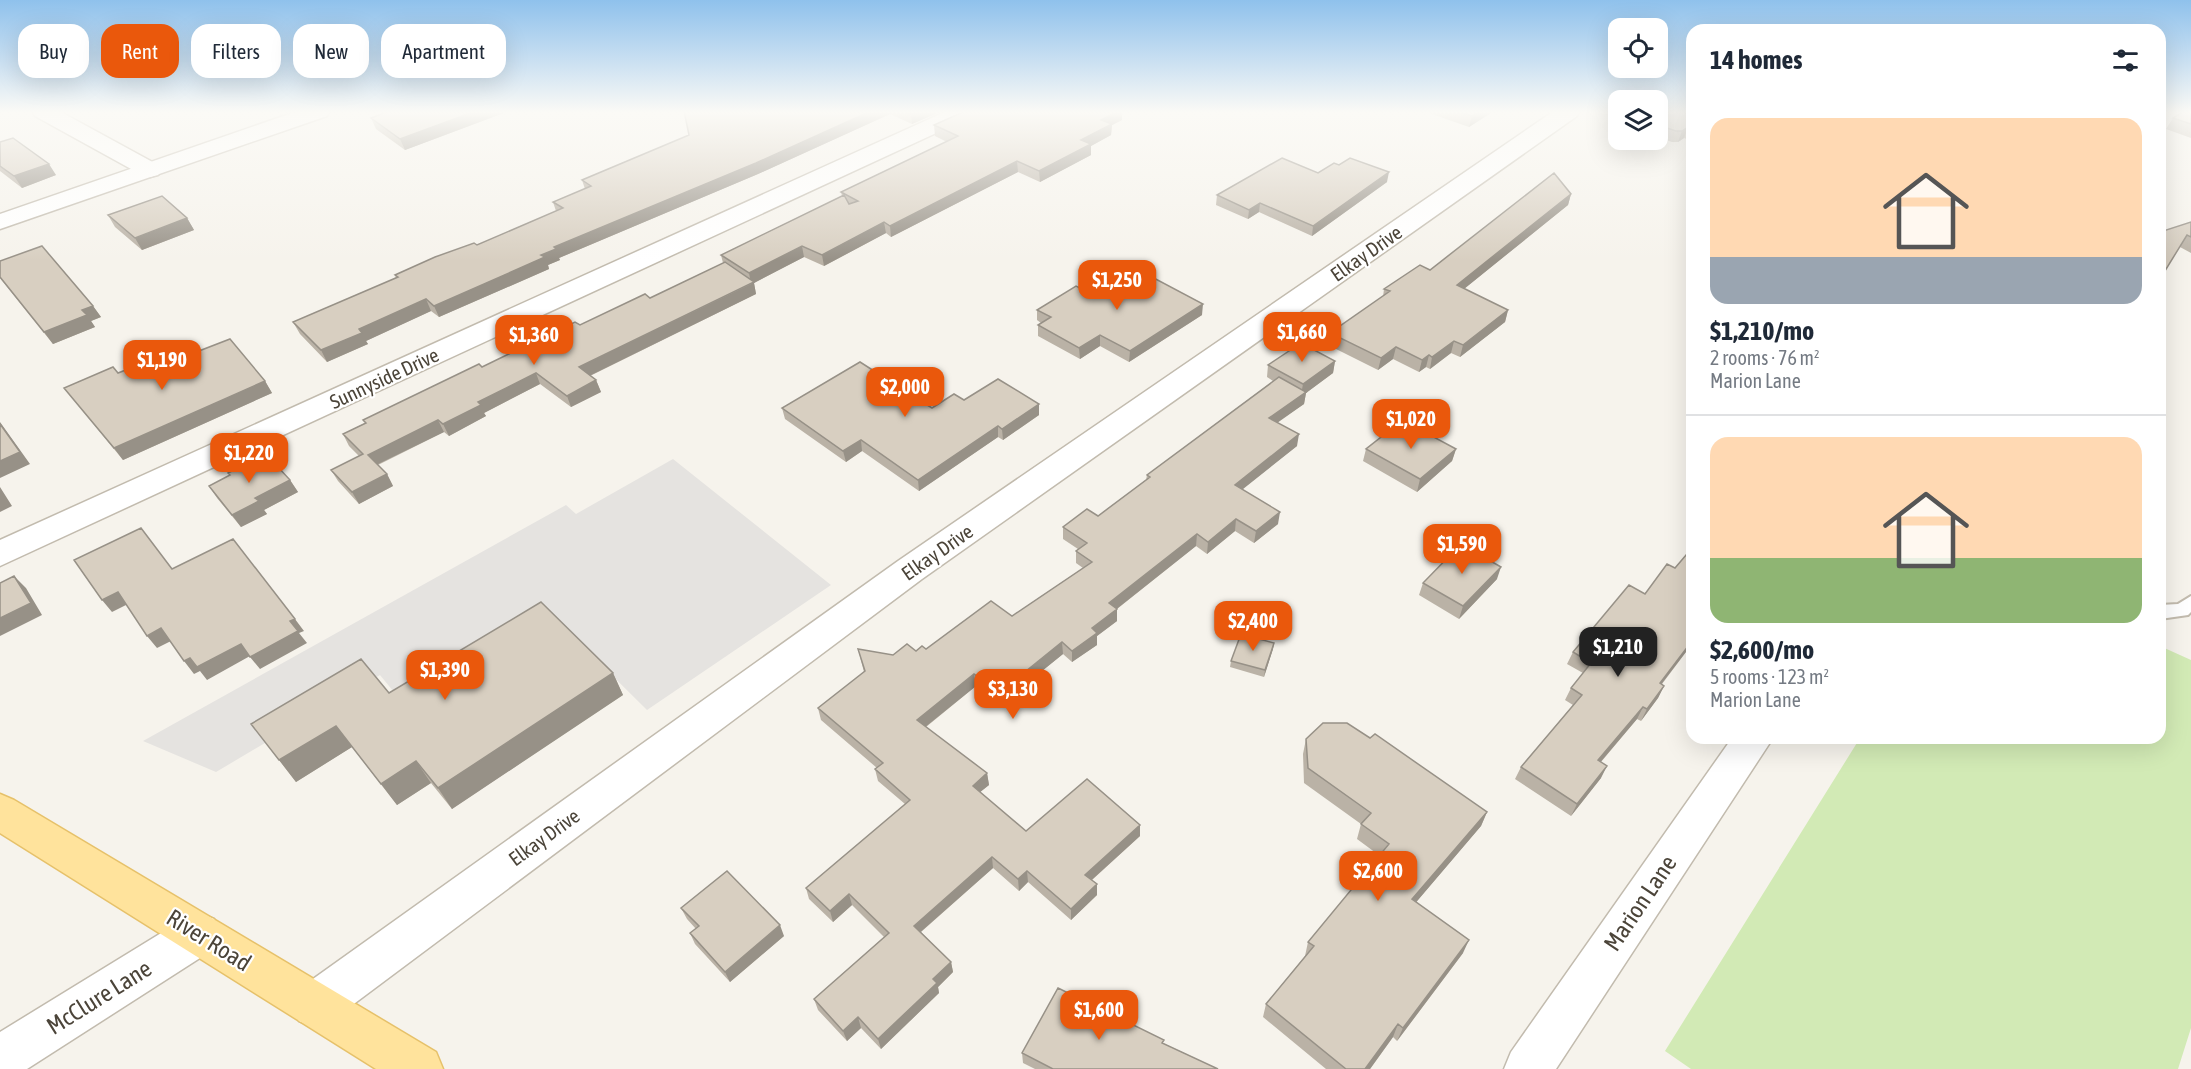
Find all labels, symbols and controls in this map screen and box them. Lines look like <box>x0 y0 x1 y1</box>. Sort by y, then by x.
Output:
map controls <box>1608 18 1668 150</box>
button: locate <box>1608 18 1668 78</box>
chip: Buy <box>18 24 89 78</box>
chip: Rent <box>101 24 179 78</box>
chip: Filters <box>191 24 281 78</box>
chip: New <box>293 24 369 78</box>
chip: Apartment <box>381 24 506 78</box>
icon: filters <box>2109 44 2142 77</box>
text: 14 homes <box>1710 45 1803 75</box>
button: layers <box>1608 90 1668 150</box>
icon: home <box>1872 157 1980 265</box>
street label: Elkay Drive <box>1326 220 1406 286</box>
pin: $1,250 <box>1068 260 1166 311</box>
text: $1,250 <box>1092 268 1142 291</box>
pin: $1,660 <box>1253 312 1351 363</box>
pin: $1,360 <box>485 315 583 366</box>
text: $1,210/mo <box>1710 316 1814 346</box>
text: $1,660 <box>1277 320 1327 343</box>
text: $1,360 <box>509 323 559 346</box>
pin: $1,190 <box>113 340 211 391</box>
street label: Sunnyside Drive <box>326 343 442 413</box>
text: 2 rooms · 76 m² <box>1710 346 1820 369</box>
text: $1,190 <box>137 348 187 371</box>
pin: $2,000 <box>856 367 954 418</box>
text: Marion Lane <box>1710 369 1801 392</box>
text: $2,000 <box>880 375 930 398</box>
pin: $1,020 <box>1362 399 1460 450</box>
text: $1,020 <box>1386 407 1436 430</box>
pin: $1,220 <box>200 433 298 484</box>
text: $1,220 <box>224 441 274 464</box>
icon: home <box>1872 476 1980 584</box>
street label: Elkay Drive <box>897 519 977 585</box>
pin: $1,590 <box>1413 524 1511 575</box>
text: $1,590 <box>1437 532 1487 555</box>
pin: $2,400 <box>1204 601 1302 652</box>
text: $2,400 <box>1228 609 1278 632</box>
pin: $1,210 <box>1569 627 1667 678</box>
text: $1,210 <box>1593 635 1643 658</box>
text: $2,600/mo <box>1710 635 1814 665</box>
pin: $1,390 <box>396 650 494 701</box>
text: $1,390 <box>420 658 470 681</box>
text: 5 rooms · 123 m² <box>1710 665 1829 688</box>
pin: $3,130 <box>964 669 1062 720</box>
text: $3,130 <box>988 677 1038 700</box>
text: Marion Lane <box>1710 688 1801 711</box>
street label: Elkay Drive <box>504 804 584 870</box>
street label: Marion Lane <box>1598 850 1682 956</box>
pin: $2,600 <box>1329 851 1427 902</box>
text: $2,600 <box>1353 859 1403 882</box>
street label: River Road <box>162 904 256 976</box>
street label: McClure Lane <box>42 954 156 1040</box>
pin: $1,600 <box>1050 990 1148 1041</box>
text: $1,600 <box>1074 998 1124 1021</box>

